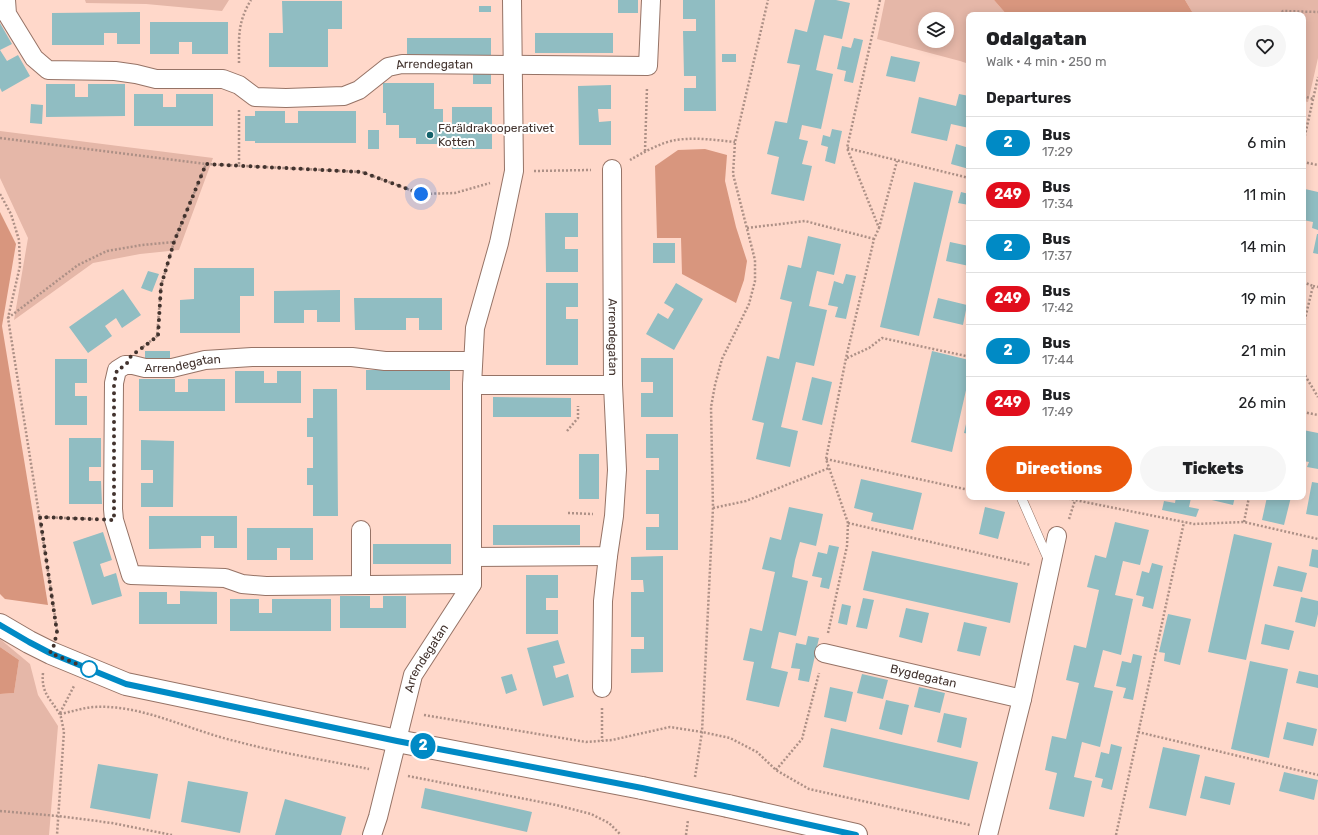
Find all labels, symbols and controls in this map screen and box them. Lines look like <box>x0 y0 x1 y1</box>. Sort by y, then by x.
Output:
map controls <box>918 12 954 48</box>
button: layers <box>918 12 954 48</box>
button: heart <box>1244 25 1286 67</box>
text: Odalgatan <box>986 27 1087 50</box>
text: Walk · 4 min · 250 m <box>986 54 1107 69</box>
street label: Arrendegatan <box>394 57 473 72</box>
text: Departures <box>986 89 1071 107</box>
place label: Föräldrakooperativet Kotten <box>438 121 554 149</box>
text: Bus <box>1042 126 1070 144</box>
marker: Föräldrakooperativet Kotten <box>425 130 435 140</box>
text: 2 <box>1003 134 1013 151</box>
text: 6 min <box>1247 134 1286 152</box>
text: 17:29 <box>1042 144 1073 159</box>
text: Bus <box>1042 178 1070 196</box>
your location <box>411 184 431 204</box>
text: 249 <box>994 186 1022 203</box>
text: 11 min <box>1243 186 1286 204</box>
text: 17:34 <box>1042 196 1073 211</box>
text: Bus <box>1042 230 1070 248</box>
text: 2 <box>1003 238 1013 255</box>
text: 14 min <box>1241 238 1286 256</box>
text: 17:37 <box>1042 248 1072 263</box>
text: Bus <box>1042 282 1070 300</box>
text: 249 <box>994 290 1022 307</box>
text: 19 min <box>1241 290 1286 308</box>
street label: Arrendegatan <box>606 298 620 376</box>
text: 17:42 <box>1042 300 1073 315</box>
text: Bus <box>1042 334 1070 352</box>
text: 2 <box>1003 342 1013 359</box>
text: 21 min <box>1241 342 1286 360</box>
street label: Arrendegatan <box>144 352 221 375</box>
text: 17:44 <box>1042 352 1074 367</box>
text: Bus <box>1042 386 1070 404</box>
text: 249 <box>994 394 1022 411</box>
text: 26 min <box>1238 394 1286 412</box>
text: 17:49 <box>1042 404 1073 419</box>
button: Directions <box>986 446 1132 492</box>
button: Tickets <box>1140 446 1286 492</box>
street label: Arrendegatan <box>402 621 451 694</box>
unlabelled marker <box>80 660 98 678</box>
street label: Bygdegatan <box>889 662 958 691</box>
line badge: 2 <box>410 733 436 759</box>
text: 2 <box>418 737 428 754</box>

